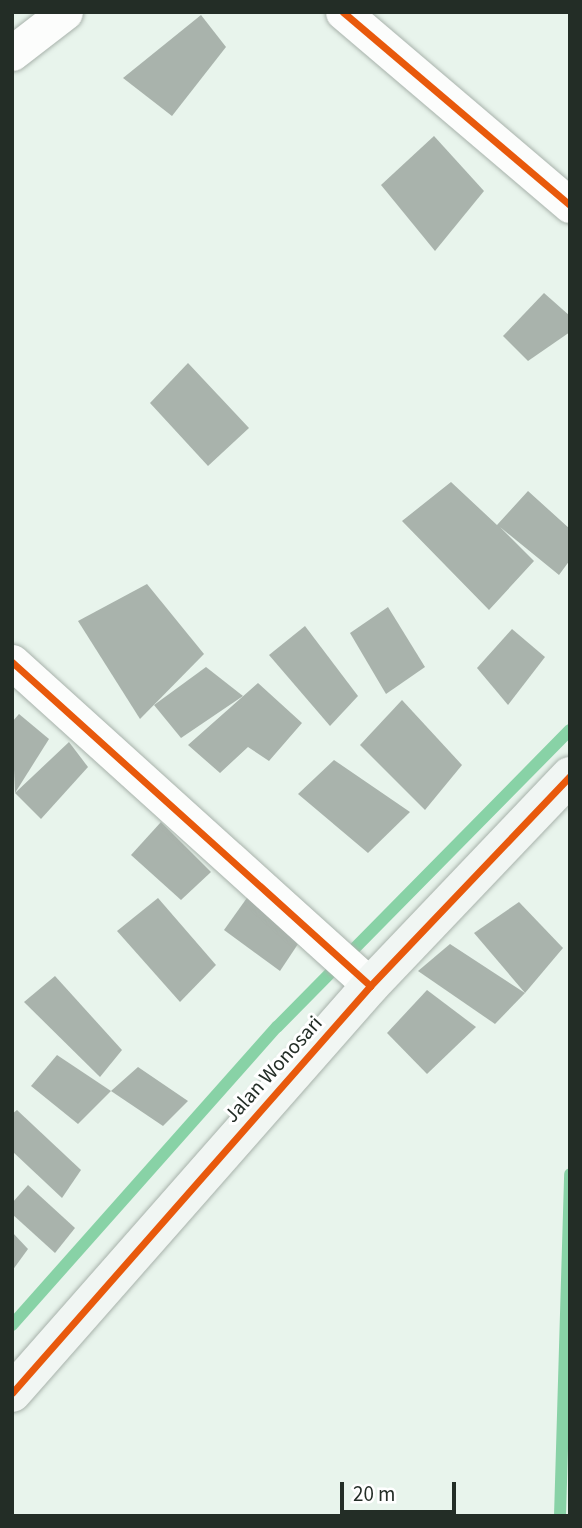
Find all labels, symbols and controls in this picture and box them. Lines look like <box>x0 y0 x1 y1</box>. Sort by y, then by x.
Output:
street label: Jalan Wonosari <box>219 1010 327 1128</box>
scale bar <box>344 1468 460 1512</box>
text: 20 m <box>353 1479 395 1509</box>

